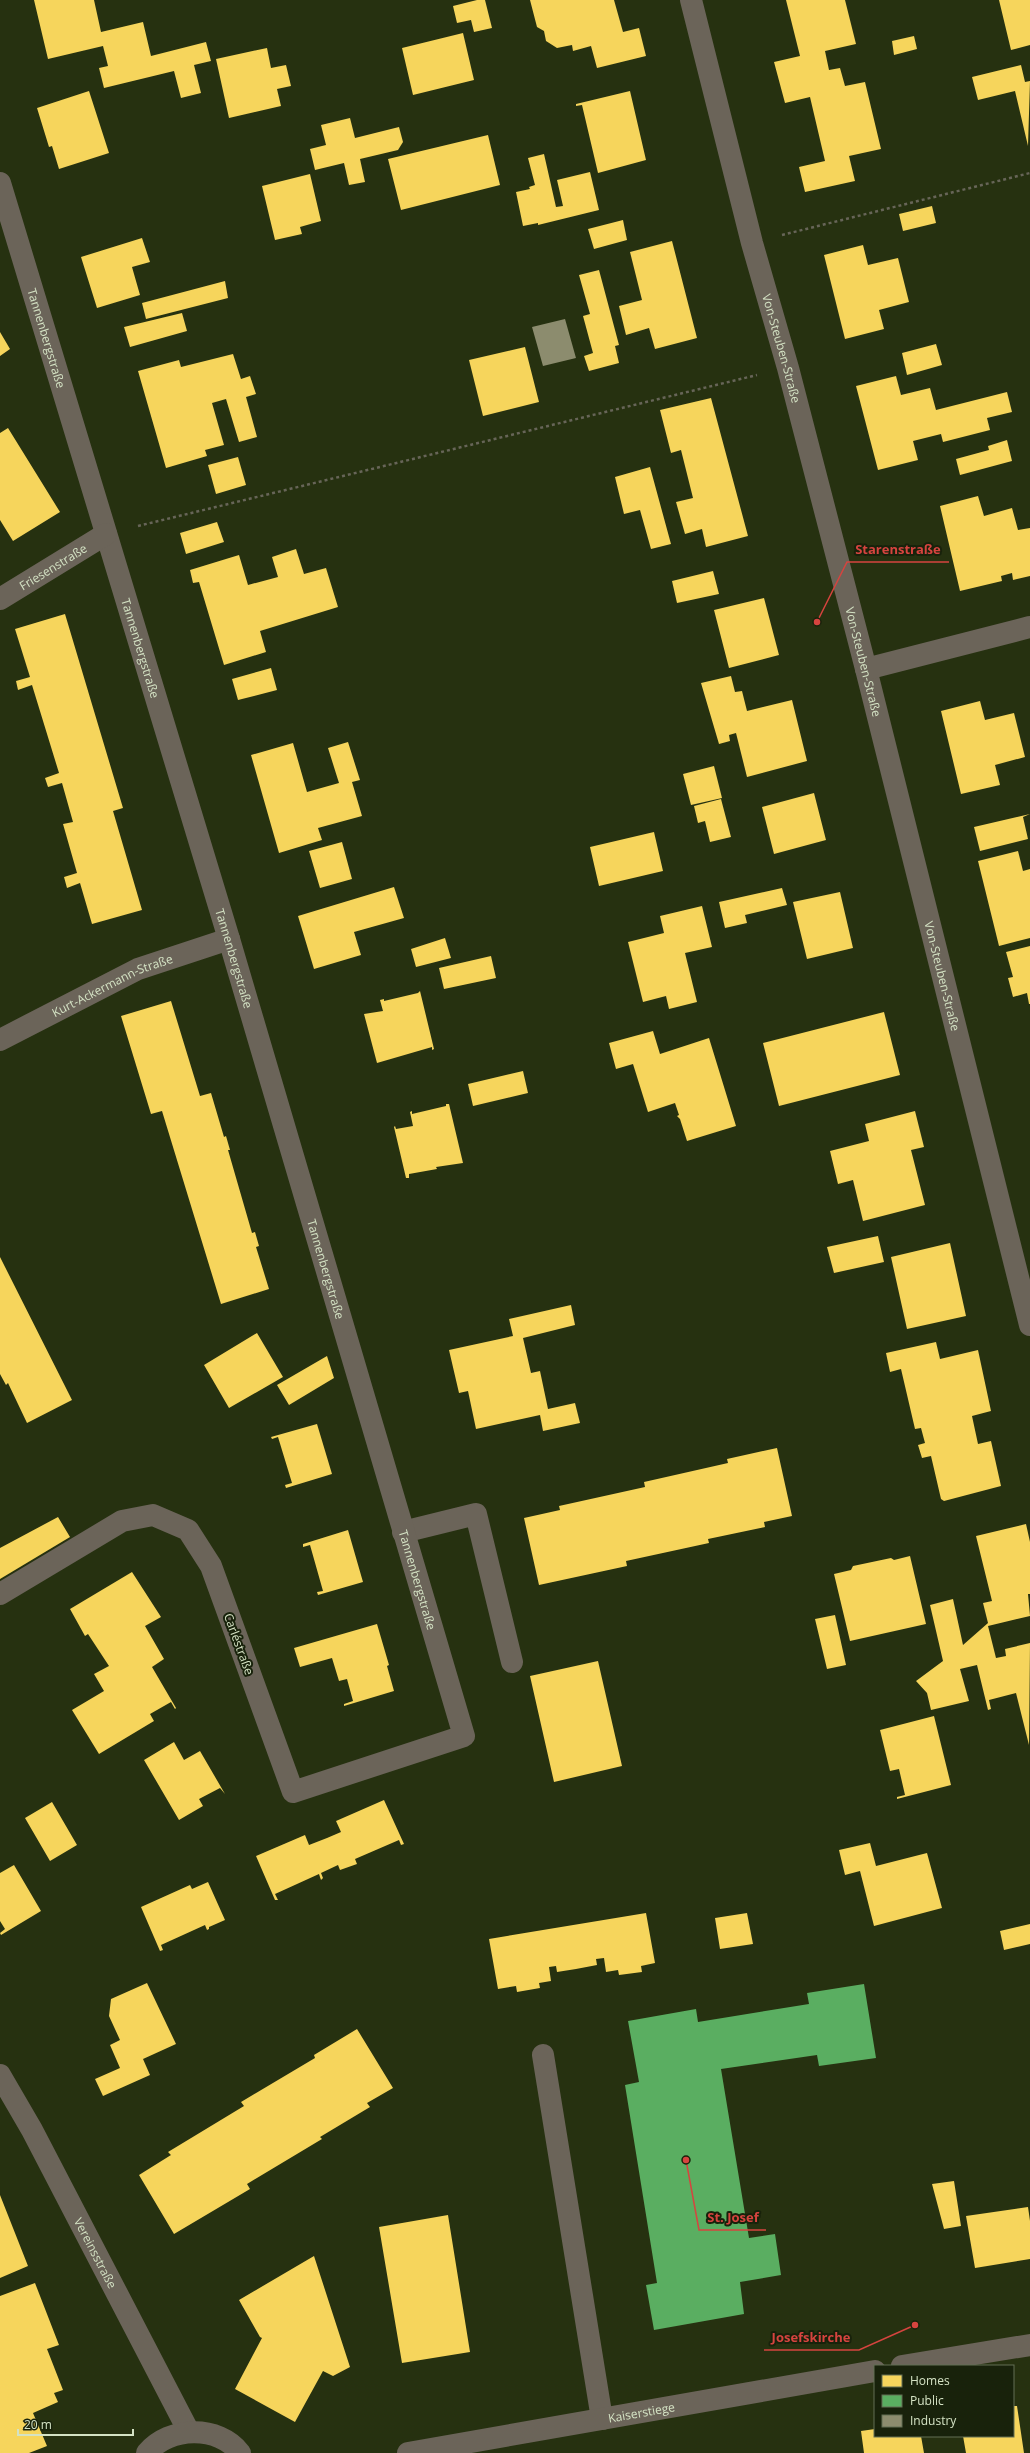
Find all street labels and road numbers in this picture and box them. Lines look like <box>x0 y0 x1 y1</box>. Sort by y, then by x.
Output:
street label: Tannenbergstraße <box>24 286 70 390</box>
street label: Von-Steuben-Straße <box>759 292 805 405</box>
street label: Friesenstraße <box>16 539 90 594</box>
street label: Tannenbergstraße <box>118 596 164 700</box>
street label: Von-Steuben-Straße <box>842 605 886 719</box>
street label: Tannenbergstraße <box>212 906 258 1011</box>
street label: Von-Steuben-Straße <box>921 919 965 1033</box>
street label: Kurt-Ackermann-Straße <box>49 950 175 1021</box>
street label: Tannenbergstraße <box>304 1217 349 1321</box>
street label: Tannenbergstraße <box>395 1528 441 1632</box>
street label: Carléstraße <box>220 1611 258 1678</box>
street label: Vereinsstraße <box>70 2214 121 2291</box>
street label: Kaiserstiege <box>607 2398 676 2426</box>

